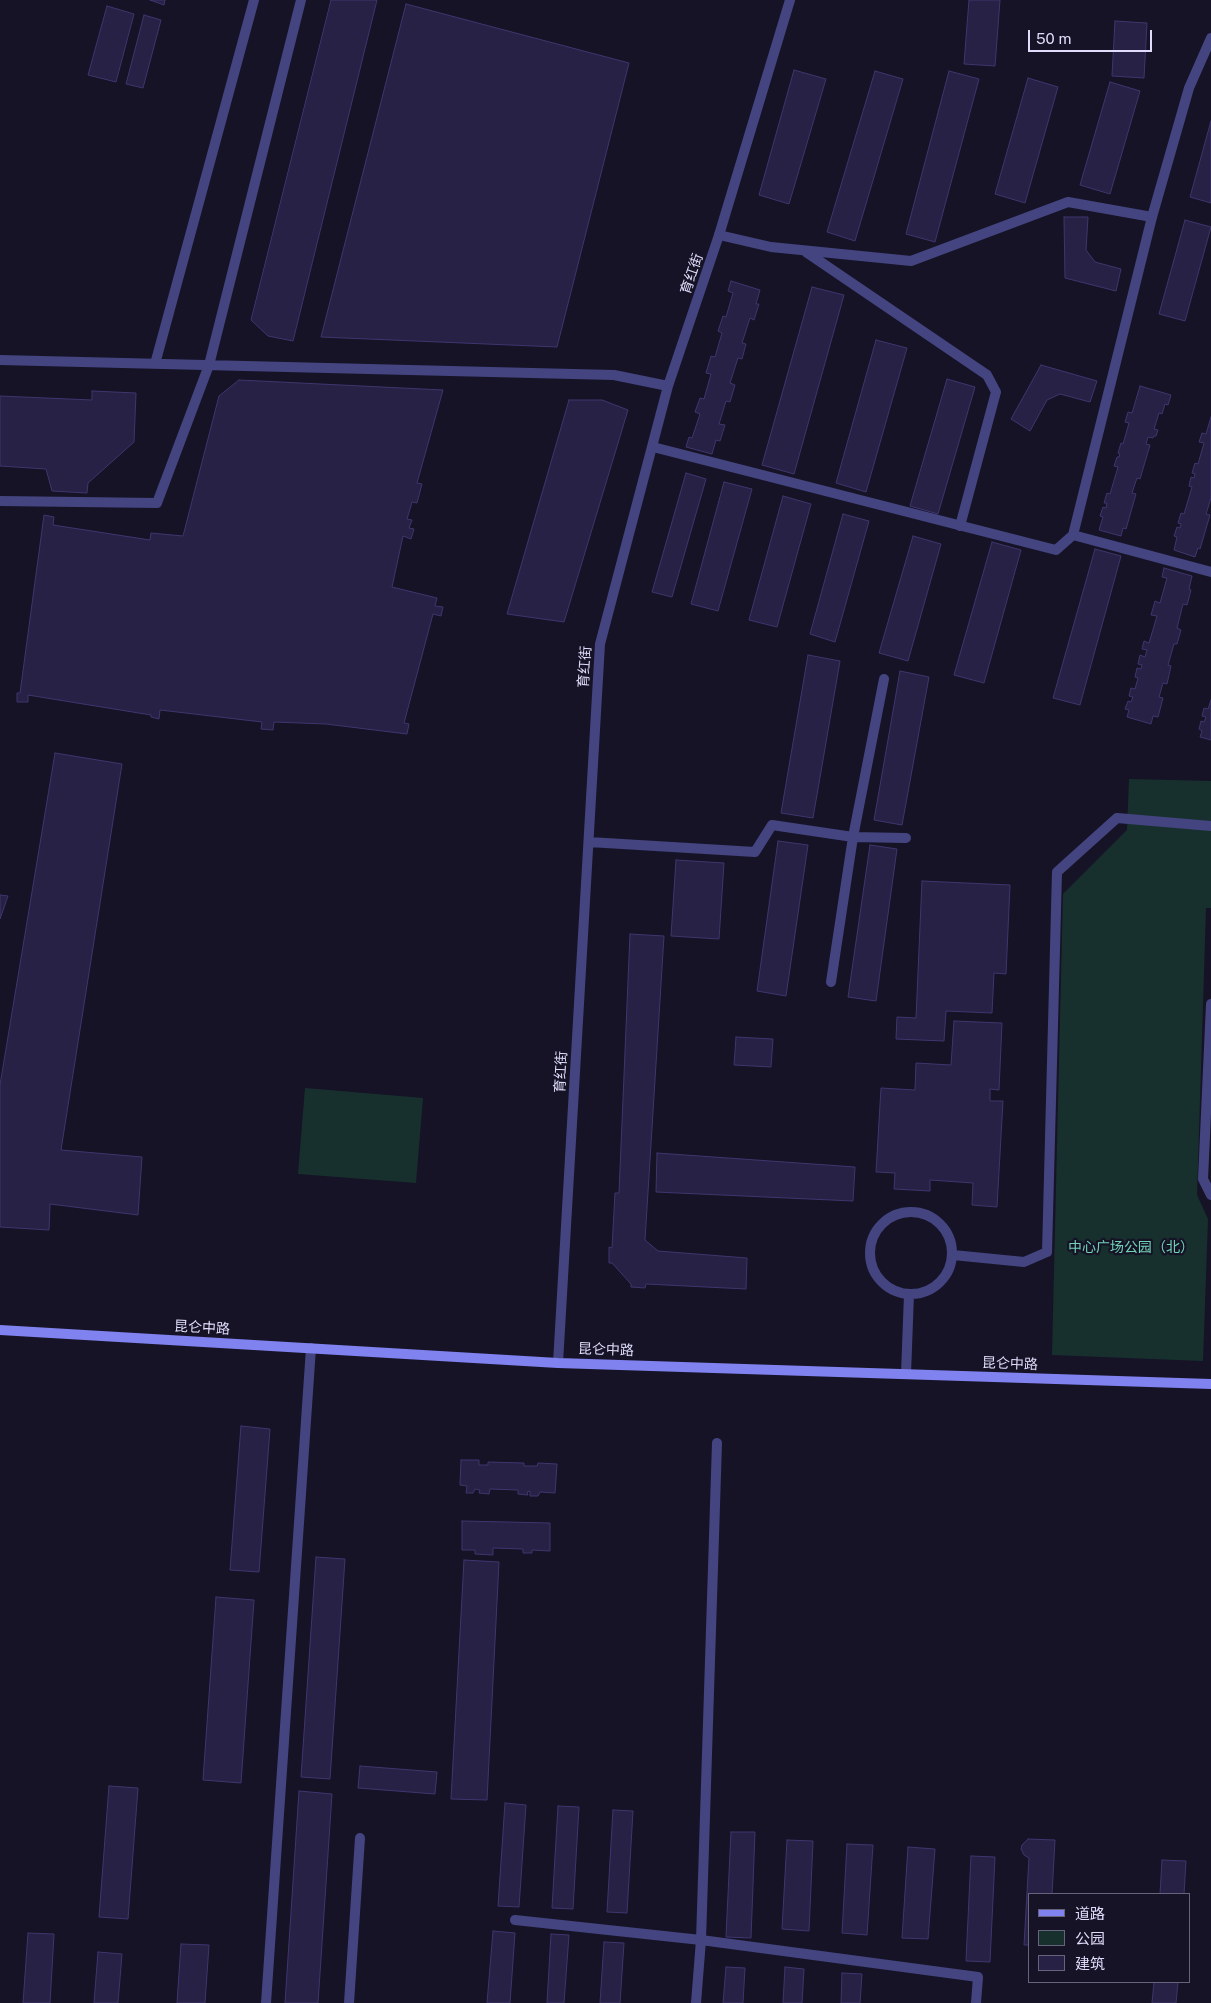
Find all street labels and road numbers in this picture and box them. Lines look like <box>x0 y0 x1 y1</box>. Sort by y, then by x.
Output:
street label: 育红街 <box>677 251 707 297</box>
street label: 育红街 <box>575 645 595 689</box>
street label: 育红街 <box>552 1051 570 1093</box>
street label: 昆仑中路 <box>174 1318 230 1338</box>
street label: 昆仑中路 <box>578 1341 634 1359</box>
street label: 昆仑中路 <box>982 1355 1038 1373</box>

